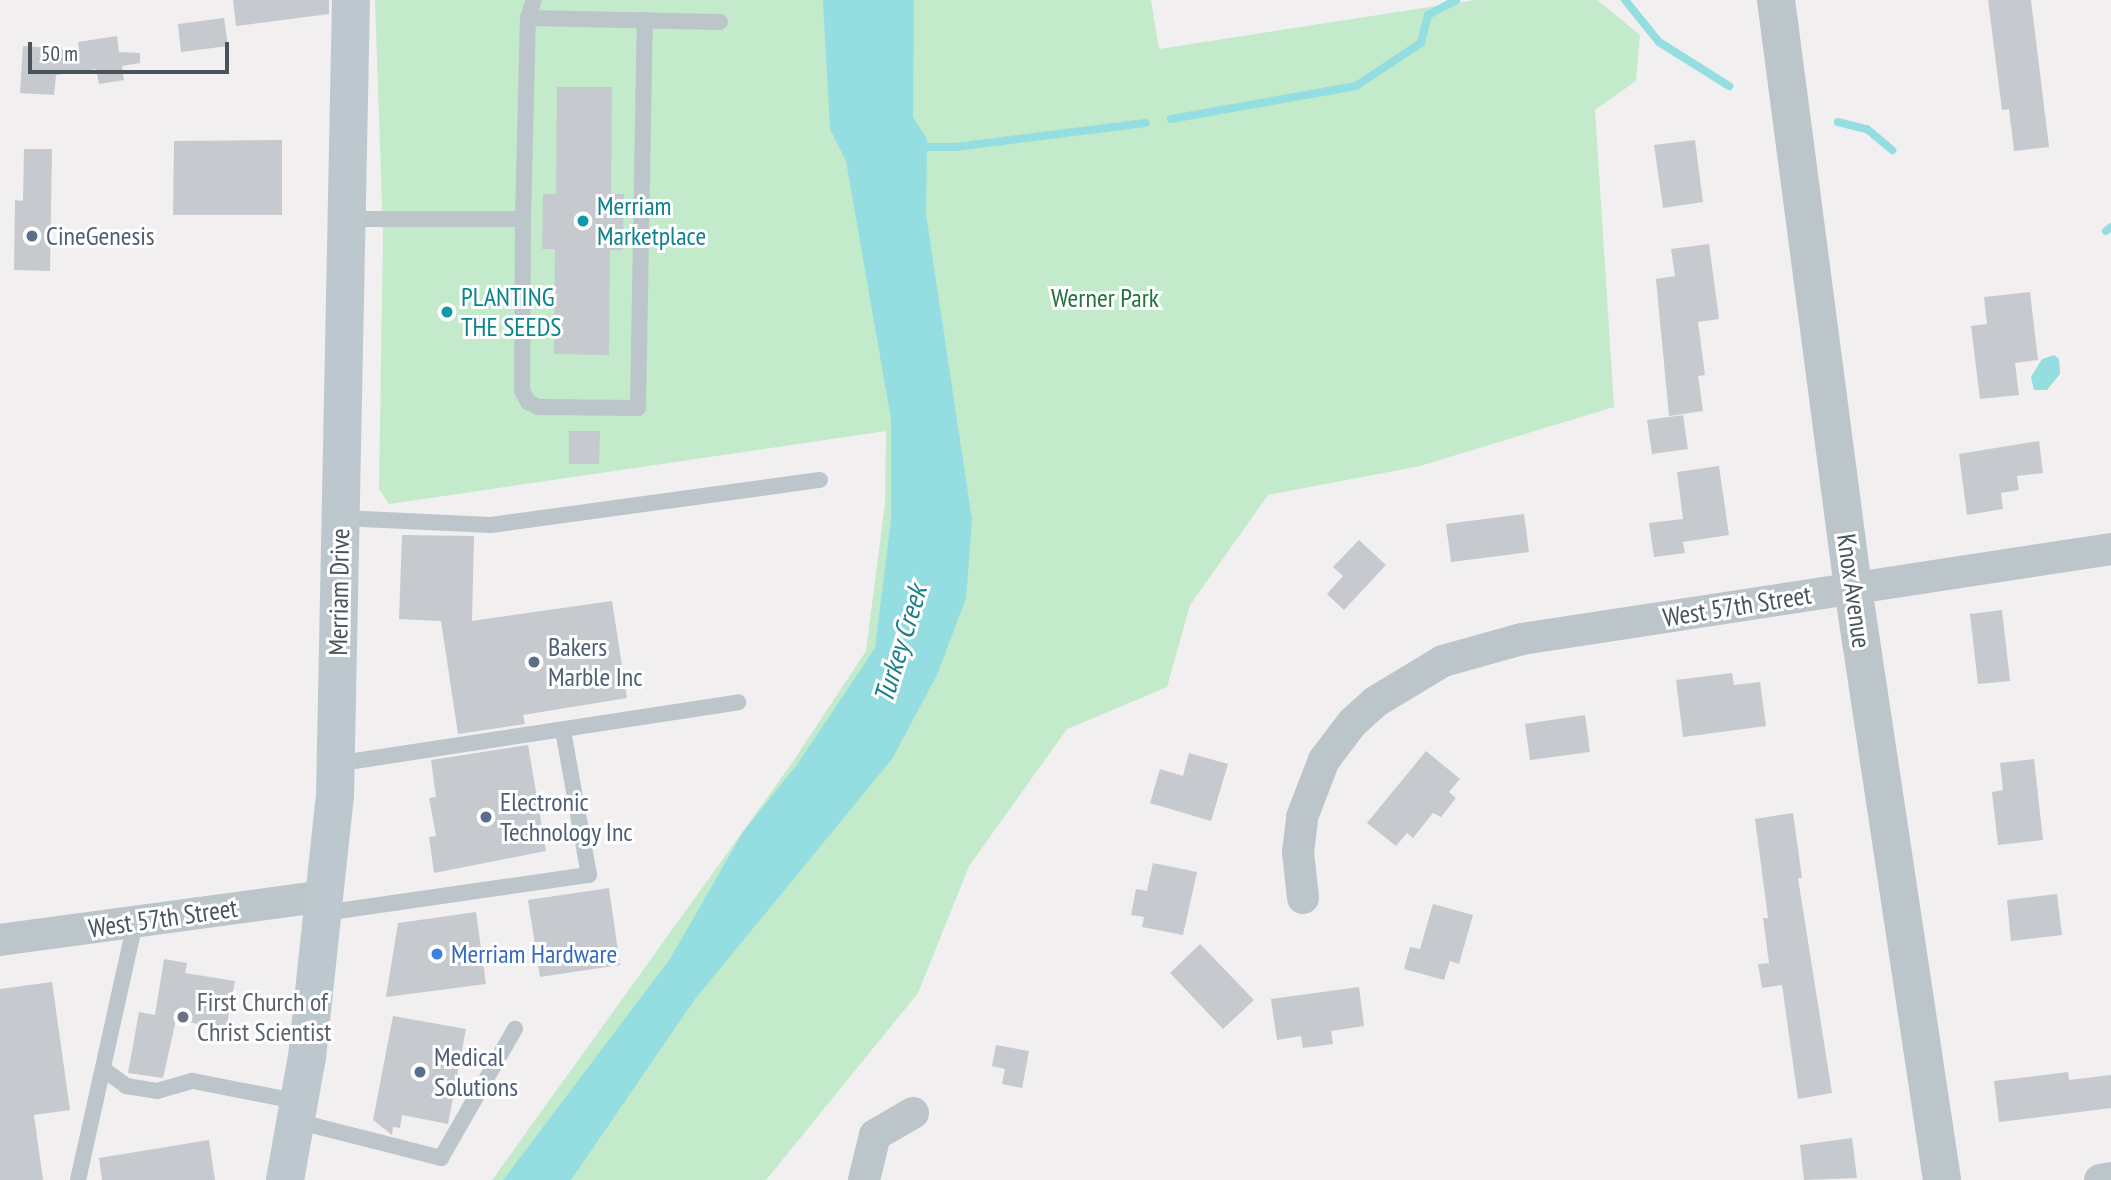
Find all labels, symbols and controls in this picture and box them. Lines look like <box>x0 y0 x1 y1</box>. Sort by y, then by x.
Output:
scale bar <box>32 28 233 72</box>
text: 50 m <box>41 40 78 67</box>
place label: Merriam Marketplace <box>597 190 706 252</box>
marker: Merriam Marketplace <box>575 213 591 229</box>
place label: CineGenesis <box>46 220 155 252</box>
marker: CineGenesis <box>24 228 40 244</box>
place label: PLANTING THE SEEDS <box>461 281 561 342</box>
park label: Werner Park <box>1051 282 1159 314</box>
marker: PLANTING THE SEEDS <box>439 304 455 320</box>
street label: Merriam Drive <box>322 528 356 656</box>
street label: Knox Avenue <box>1830 531 1878 651</box>
street label: West 57th Street <box>1661 579 1813 633</box>
water label: Turkey Creek <box>866 581 934 707</box>
place label: Bakers Marble Inc <box>548 631 642 692</box>
marker: Bakers Marble Inc <box>526 654 542 670</box>
place label: Electronic Technology Inc <box>500 786 633 848</box>
marker: Electronic Technology Inc <box>478 809 494 825</box>
street label: West 57th Street <box>87 892 239 944</box>
place label: Merriam Hardware <box>451 938 617 970</box>
marker: Merriam Hardware <box>429 946 445 962</box>
place label: First Church of Christ Scientist <box>197 986 331 1048</box>
marker: First Church of Christ Scientist <box>175 1009 191 1025</box>
place label: Medical Solutions <box>434 1041 518 1102</box>
marker: Medical Solutions <box>412 1064 428 1080</box>

